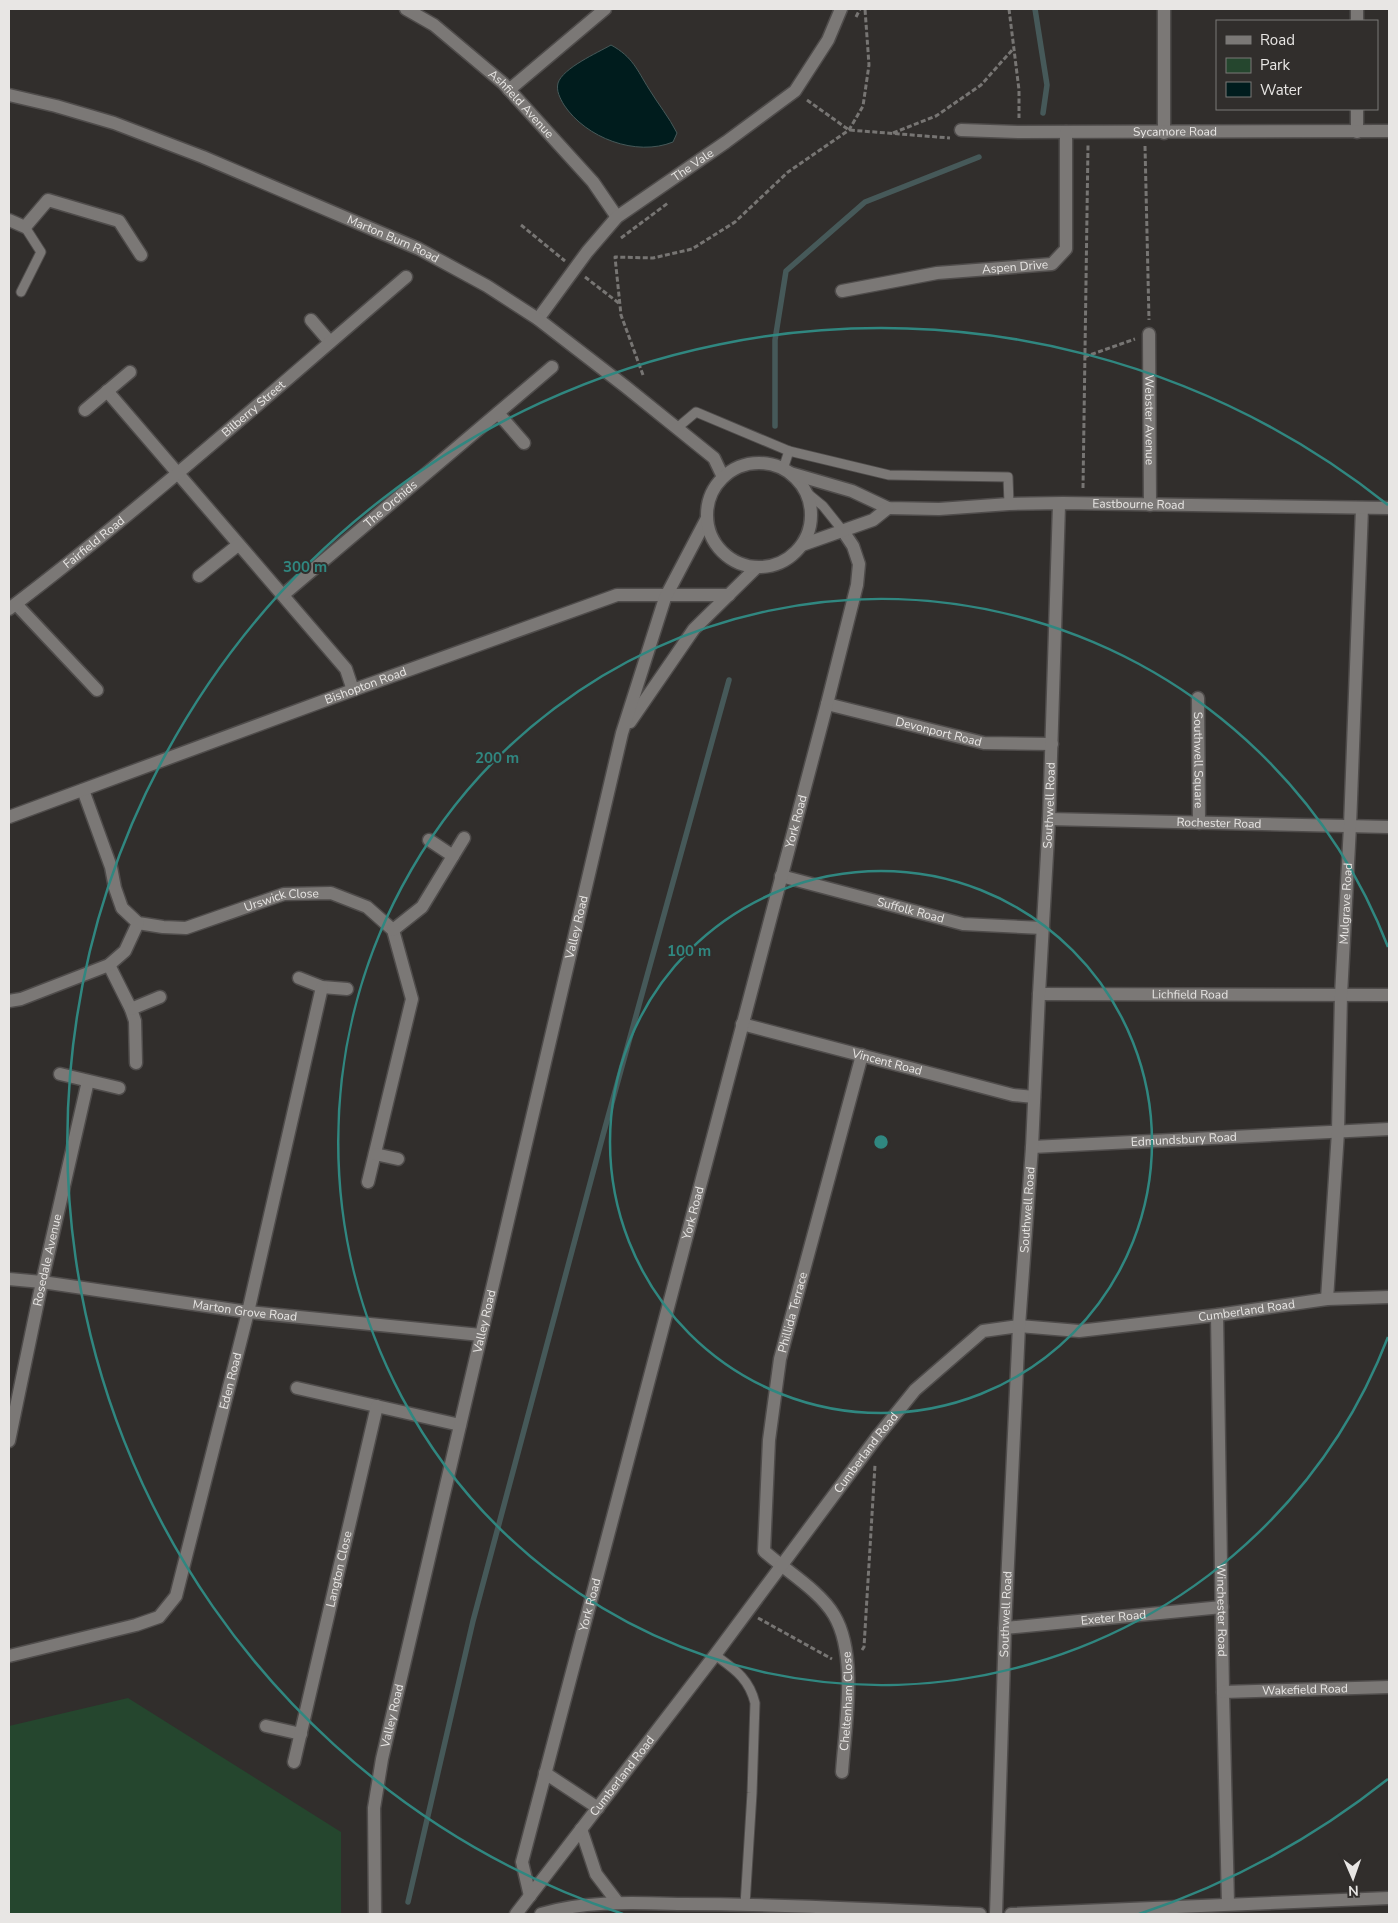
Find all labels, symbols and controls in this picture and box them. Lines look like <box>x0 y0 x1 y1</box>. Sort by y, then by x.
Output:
legend <box>1216 20 1378 110</box>
text: Road <box>1260 30 1295 50</box>
text: Park <box>1260 55 1290 75</box>
street label: Ashfield Avenue <box>485 66 557 142</box>
text: Water <box>1260 80 1303 100</box>
street label: Sycamore Road <box>1133 123 1217 140</box>
street label: The Vale <box>669 145 717 185</box>
street label: Marton Burn Road <box>345 211 442 266</box>
street label: Aspen Drive <box>981 256 1049 277</box>
street label: Webster Avenue <box>1141 375 1158 465</box>
street label: Bilberry Street <box>218 376 289 440</box>
street label: The Orchids <box>361 477 421 531</box>
street label: Eastbourne Road <box>1092 495 1185 513</box>
street label: Fairfield Road <box>60 513 128 572</box>
text: 300 m <box>283 557 327 577</box>
street label: Bishopton Road <box>322 663 409 708</box>
street label: Southwell Square <box>1190 712 1207 808</box>
street label: Devonport Road <box>894 713 983 750</box>
text: 200 m <box>475 748 519 768</box>
street label: Southwell Road <box>1039 762 1059 849</box>
street label: York Road <box>781 793 811 851</box>
street label: Rochester Road <box>1176 814 1262 832</box>
street label: Mulgrave Road <box>1336 862 1356 945</box>
street label: Urswick Close <box>242 885 319 915</box>
street label: Valley Road <box>561 894 592 961</box>
street label: Suffolk Road <box>875 894 946 927</box>
text: 100 m <box>667 941 711 961</box>
street label: Lichfield Road <box>1152 986 1228 1003</box>
street label: Vincent Road <box>849 1045 924 1079</box>
street label: Edmundsbury Road <box>1130 1129 1237 1150</box>
centre of rings <box>872 1133 890 1151</box>
street label: Southwell Road <box>1016 1166 1039 1253</box>
street label: York Road <box>678 1185 708 1242</box>
street label: Rosedale Avenue <box>29 1212 65 1308</box>
street label: Phillida Terrace <box>774 1270 811 1354</box>
street label: Valley Road <box>469 1288 499 1356</box>
street label: Marton Grove Road <box>192 1296 298 1325</box>
street label: Cumberland Road <box>1197 1296 1296 1325</box>
street label: Eden Road <box>216 1351 245 1411</box>
street label: Cumberland Road <box>830 1409 902 1496</box>
street label: Langton Close <box>322 1529 356 1609</box>
street label: Winchester Road <box>1213 1563 1230 1657</box>
street label: Southwell Road <box>996 1571 1016 1658</box>
street label: York Road <box>575 1576 604 1634</box>
street label: Exeter Road <box>1080 1606 1147 1629</box>
street label: Cheltenham Close <box>836 1651 856 1752</box>
street label: Wakefield Road <box>1262 1680 1348 1699</box>
street label: Valley Road <box>377 1683 407 1750</box>
street label: Cumberland Road <box>586 1732 658 1820</box>
north arrow <box>1328 1853 1378 1903</box>
text: N <box>1348 1881 1359 1900</box>

